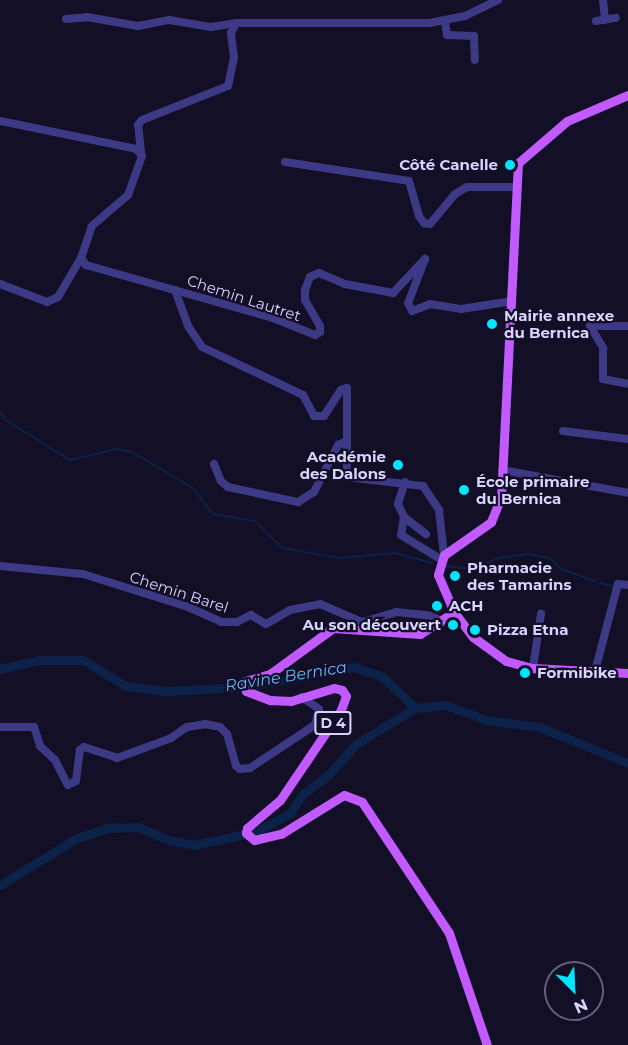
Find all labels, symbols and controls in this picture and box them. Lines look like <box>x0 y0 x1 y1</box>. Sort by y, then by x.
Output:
place label: Côté Canelle <box>399 156 498 174</box>
marker: Côté Canelle <box>503 158 517 172</box>
street label: Chemin Lautret <box>185 271 303 325</box>
place label: Mairie annexe du Bernica <box>504 306 614 341</box>
marker: Mairie annexe du Bernica <box>485 317 499 331</box>
place label: Académie des Dalons <box>300 447 386 482</box>
marker: Académie des Dalons <box>391 458 405 472</box>
place label: École primaire du Bernica <box>476 472 589 507</box>
marker: École primaire du Bernica <box>457 483 471 497</box>
place label: Pharmacie des Tamarins <box>467 558 571 593</box>
street label: Chemin Barel <box>127 568 231 616</box>
marker: Pharmacie des Tamarins <box>448 569 462 583</box>
place label: ACH <box>449 597 483 615</box>
marker: ACH <box>430 599 444 613</box>
place label: Au son découvert <box>303 616 441 634</box>
marker: Au son découvert <box>446 618 460 632</box>
place label: Pizza Etna <box>487 621 568 639</box>
marker: Pizza Etna <box>468 623 482 637</box>
water label: Ravine Bernica <box>224 658 348 696</box>
place label: Formibike <box>537 664 617 682</box>
marker: Formibike <box>518 666 532 680</box>
road number: D 4 <box>314 712 352 734</box>
north arrow <box>544 961 604 1021</box>
text: N <box>571 995 590 1017</box>

